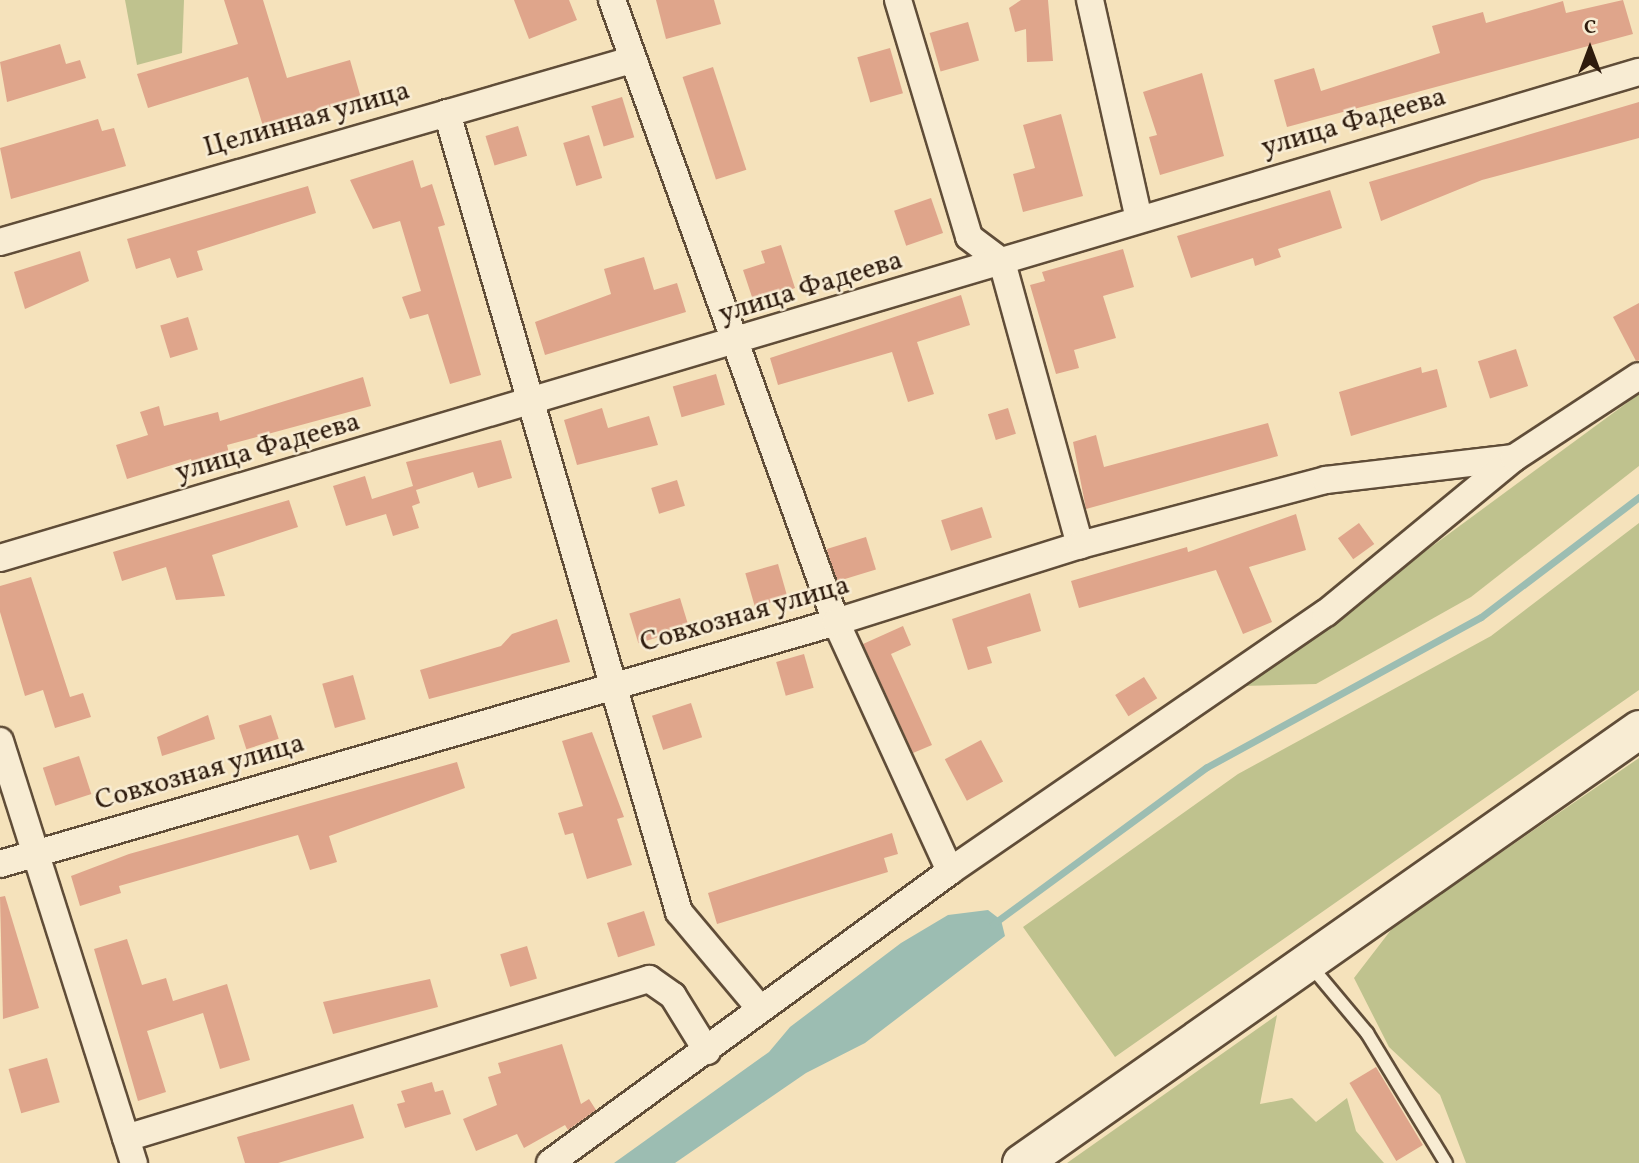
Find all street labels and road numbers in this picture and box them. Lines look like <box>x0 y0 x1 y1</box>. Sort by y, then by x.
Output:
street label: Целинная улица <box>200 74 414 166</box>
street label: улица Фадеева <box>1258 81 1450 165</box>
street label: улица Фадеева <box>715 244 907 332</box>
street label: улица Фадеева <box>172 406 364 490</box>
street label: Совхозная улица <box>636 569 854 661</box>
street label: Совхозная улица <box>91 727 309 819</box>

